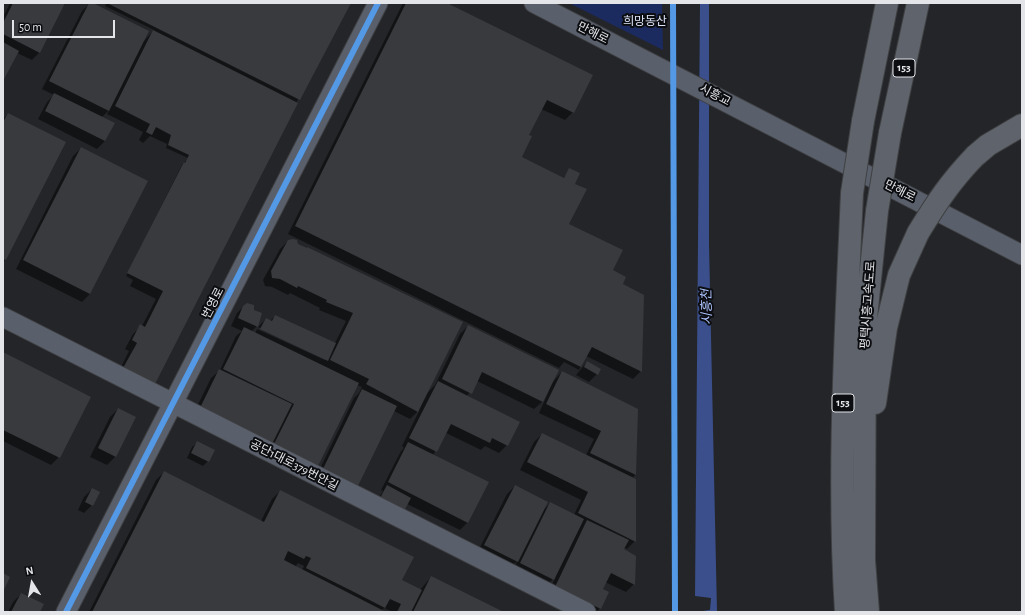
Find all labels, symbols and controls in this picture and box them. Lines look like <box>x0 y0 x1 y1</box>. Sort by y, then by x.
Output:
scale bar <box>14 12 117 38</box>
park label: 희망동산 <box>623 14 667 28</box>
street label: 만해로 <box>575 19 611 47</box>
text: 50 m <box>19 21 42 33</box>
road number: 153 <box>893 59 915 77</box>
street label: 시흥교 <box>697 81 733 109</box>
street label: 만해로 <box>882 177 918 205</box>
street label: 평택시흥고속도로 <box>858 260 878 350</box>
street label: 번영로 <box>199 285 227 321</box>
water label: 시흥천 <box>699 289 715 325</box>
road number: 153 <box>832 394 854 412</box>
street label: 공단1대로379번안길 <box>248 437 340 493</box>
north arrow <box>12 563 52 603</box>
text: N <box>25 565 34 577</box>

